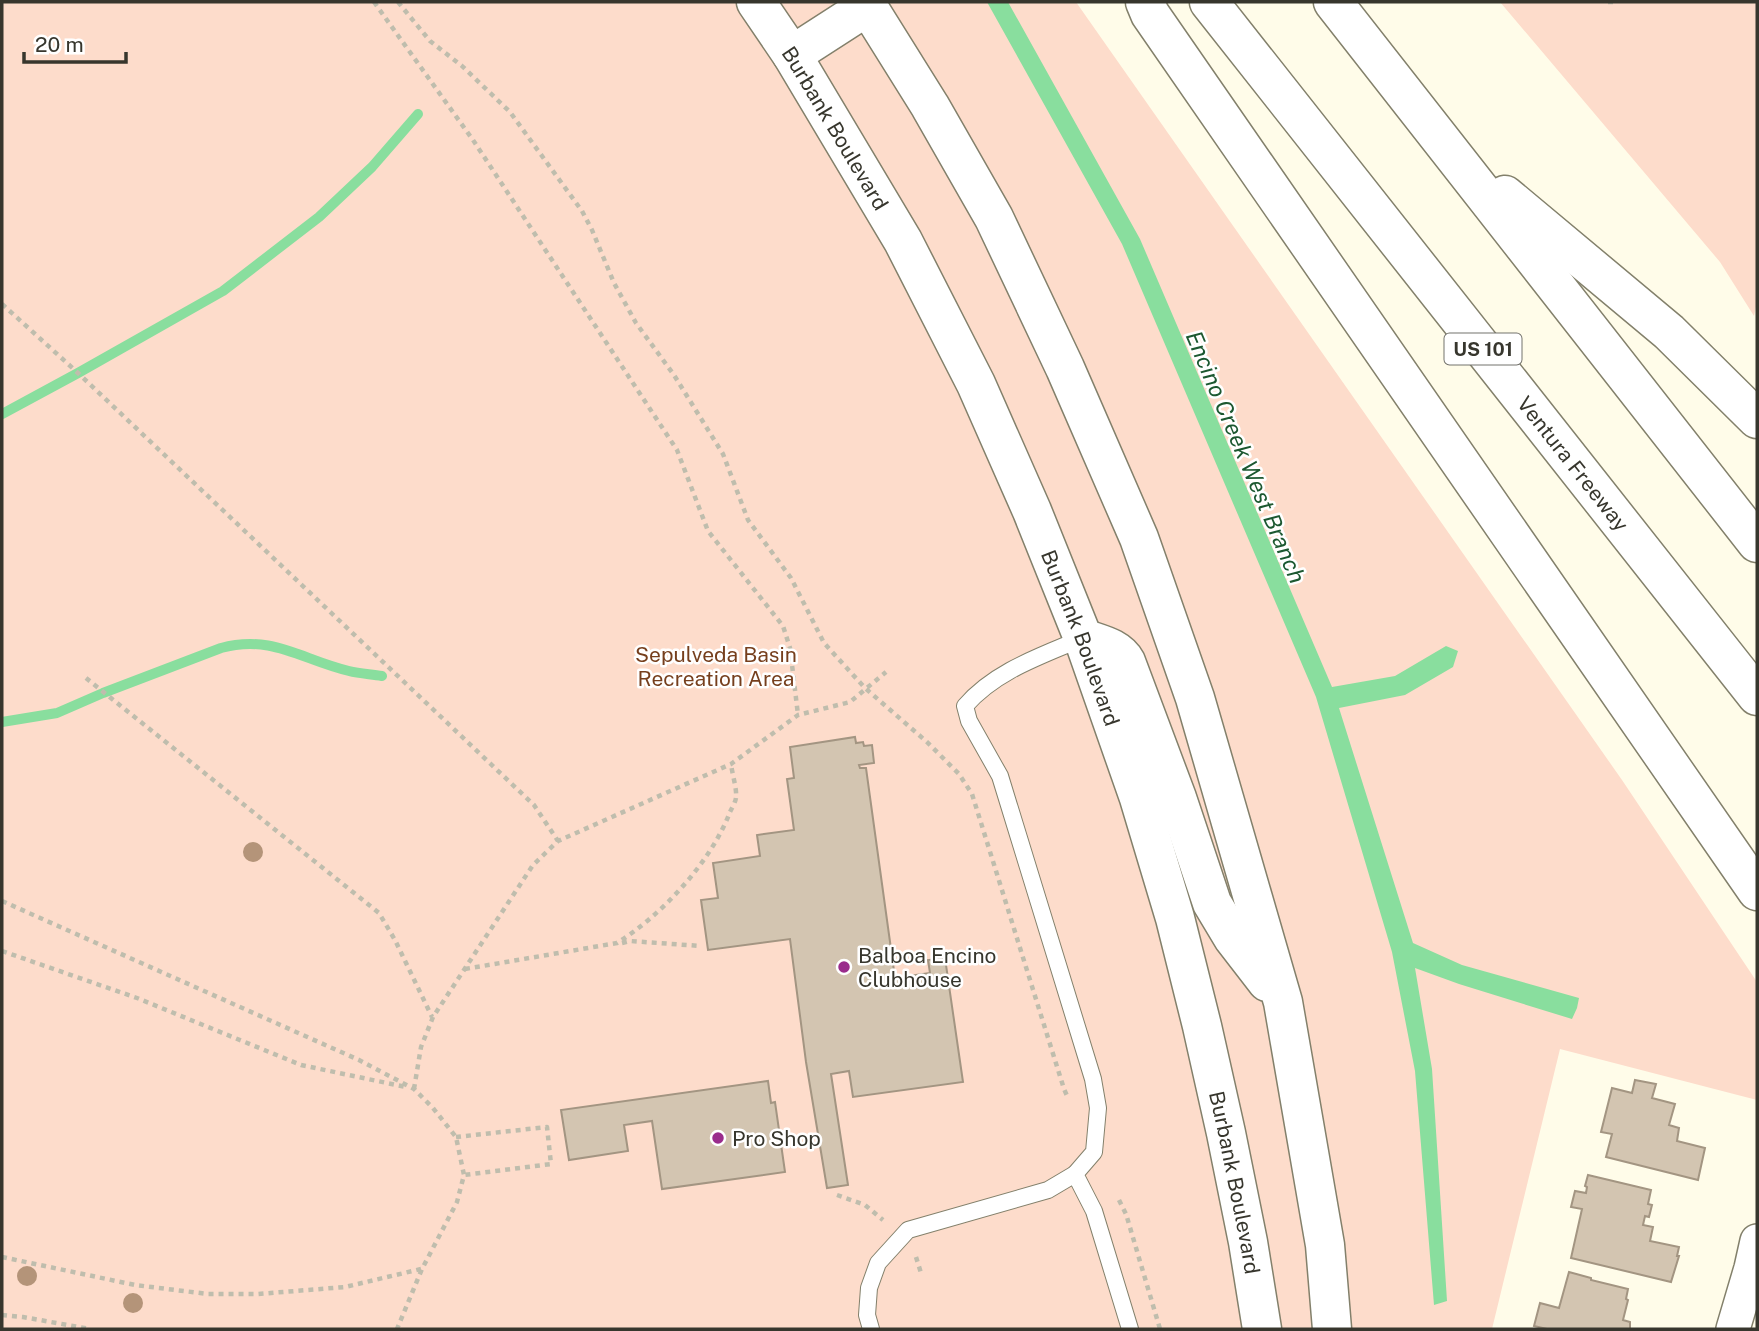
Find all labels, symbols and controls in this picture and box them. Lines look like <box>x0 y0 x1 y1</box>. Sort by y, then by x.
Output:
scale bar <box>24 21 126 65</box>
text: 20 m <box>35 32 84 57</box>
street label: Burbank Boulevard <box>777 41 894 214</box>
water label: Encino Creek West Branch <box>1181 327 1311 587</box>
road number: US 101 <box>1444 334 1522 364</box>
street label: Ventura Freeway <box>1513 391 1634 536</box>
street label: Burbank Boulevard <box>1036 546 1125 729</box>
park label: Sepulveda Basin Recreation Area <box>635 642 797 691</box>
place label: Balboa Encino Clubhouse <box>858 943 996 992</box>
marker: Balboa Encino Clubhouse <box>836 959 852 975</box>
street label: Burbank Boulevard <box>1204 1089 1265 1276</box>
place label: Pro Shop <box>732 1126 821 1151</box>
marker: Pro Shop <box>710 1130 726 1146</box>

